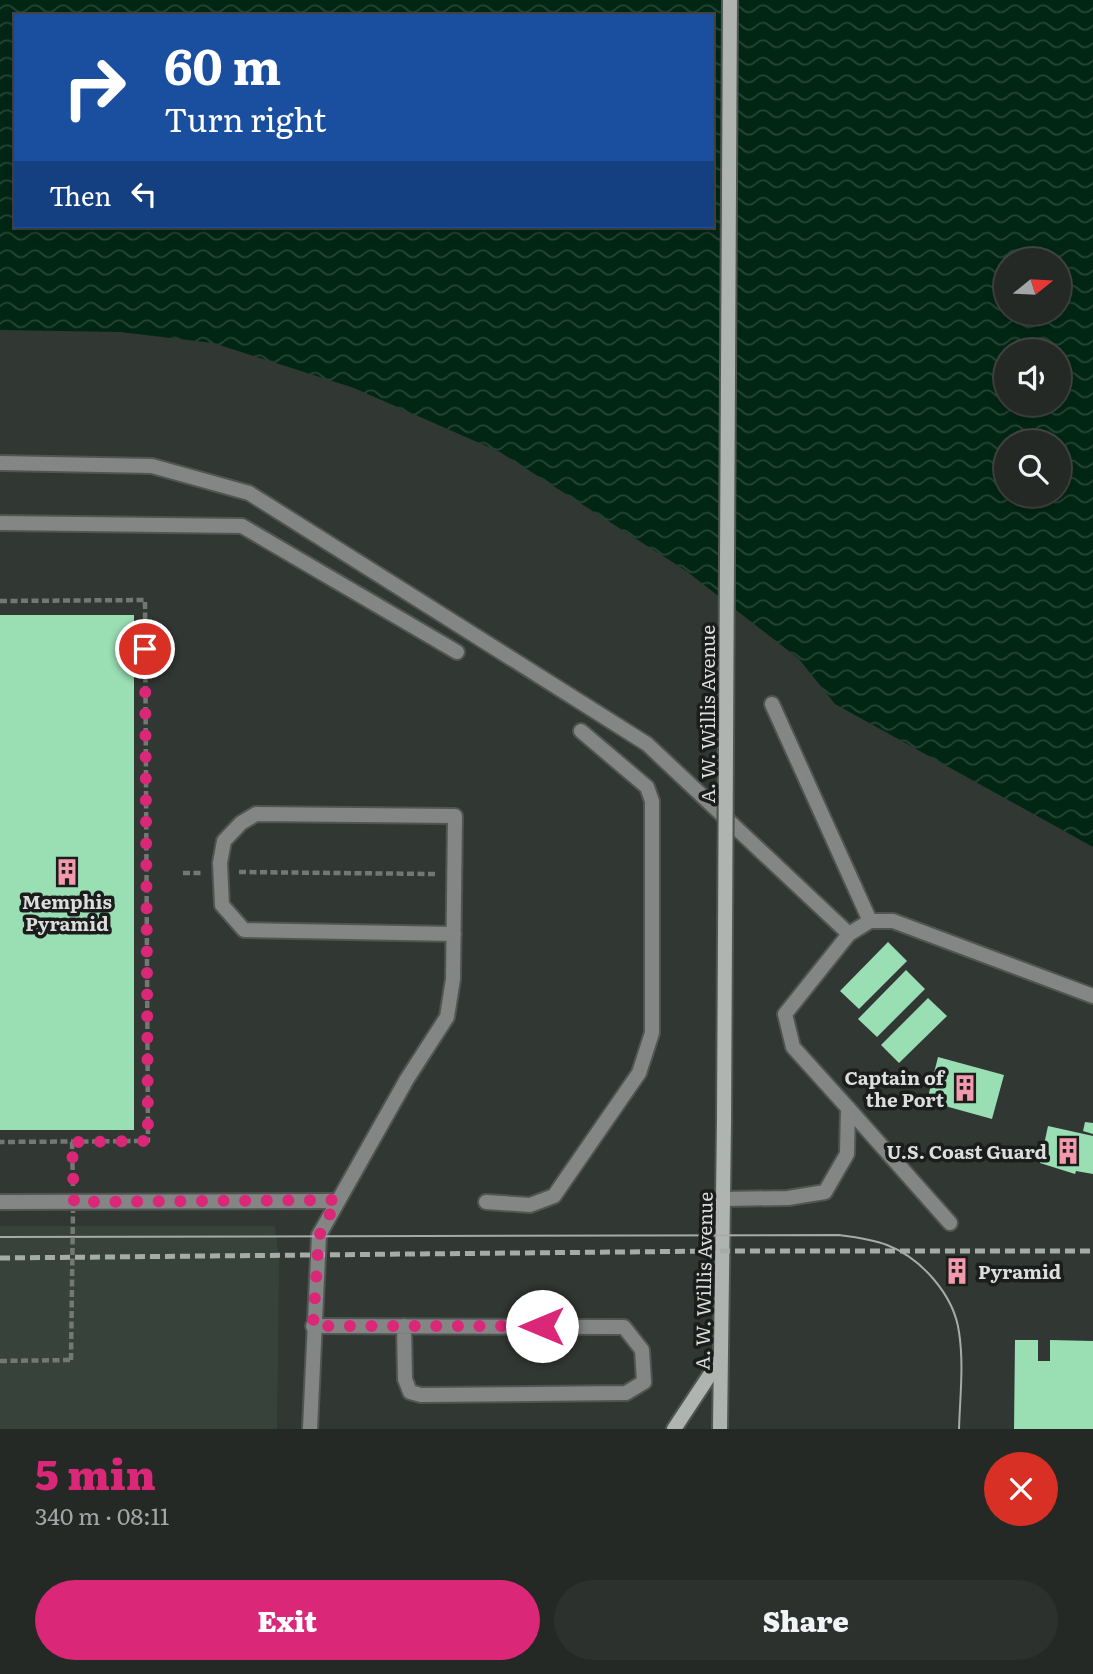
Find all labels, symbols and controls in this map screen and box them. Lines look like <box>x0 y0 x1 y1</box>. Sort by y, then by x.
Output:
text: 60 m <box>164 27 281 100</box>
icon: right <box>49 42 140 133</box>
text: Turn right <box>164 94 326 142</box>
text: Then <box>49 175 111 214</box>
icon: left <box>125 175 163 213</box>
north arrow <box>994 248 1071 326</box>
map controls <box>994 248 1071 507</box>
button: sound <box>994 339 1071 416</box>
button: search <box>994 430 1071 507</box>
pin <box>115 619 175 679</box>
street label: A. W. Willis Avenue <box>693 625 721 803</box>
icon: arrive <box>126 630 164 668</box>
building icon: Memphis Pyramid <box>52 857 82 887</box>
place label: Memphis Pyramid <box>22 887 112 937</box>
place label: Captain of the Port <box>844 1063 946 1113</box>
building icon: Captain of the Port <box>950 1073 980 1103</box>
building icon: U.S. Coast Guard <box>1053 1136 1083 1166</box>
place label: U.S. Coast Guard <box>886 1137 1047 1165</box>
street label: A. W. Willis Avenue <box>687 1191 719 1370</box>
building icon: Pyramid <box>942 1256 972 1286</box>
place label: Pyramid <box>978 1257 1062 1285</box>
position arrow <box>505 1289 579 1363</box>
text: 5 min <box>35 1441 156 1503</box>
button: close <box>984 1452 1058 1526</box>
text: 340 m · 08:11 <box>35 1498 169 1532</box>
button: Exit <box>35 1580 540 1660</box>
button: Share <box>554 1580 1058 1660</box>

